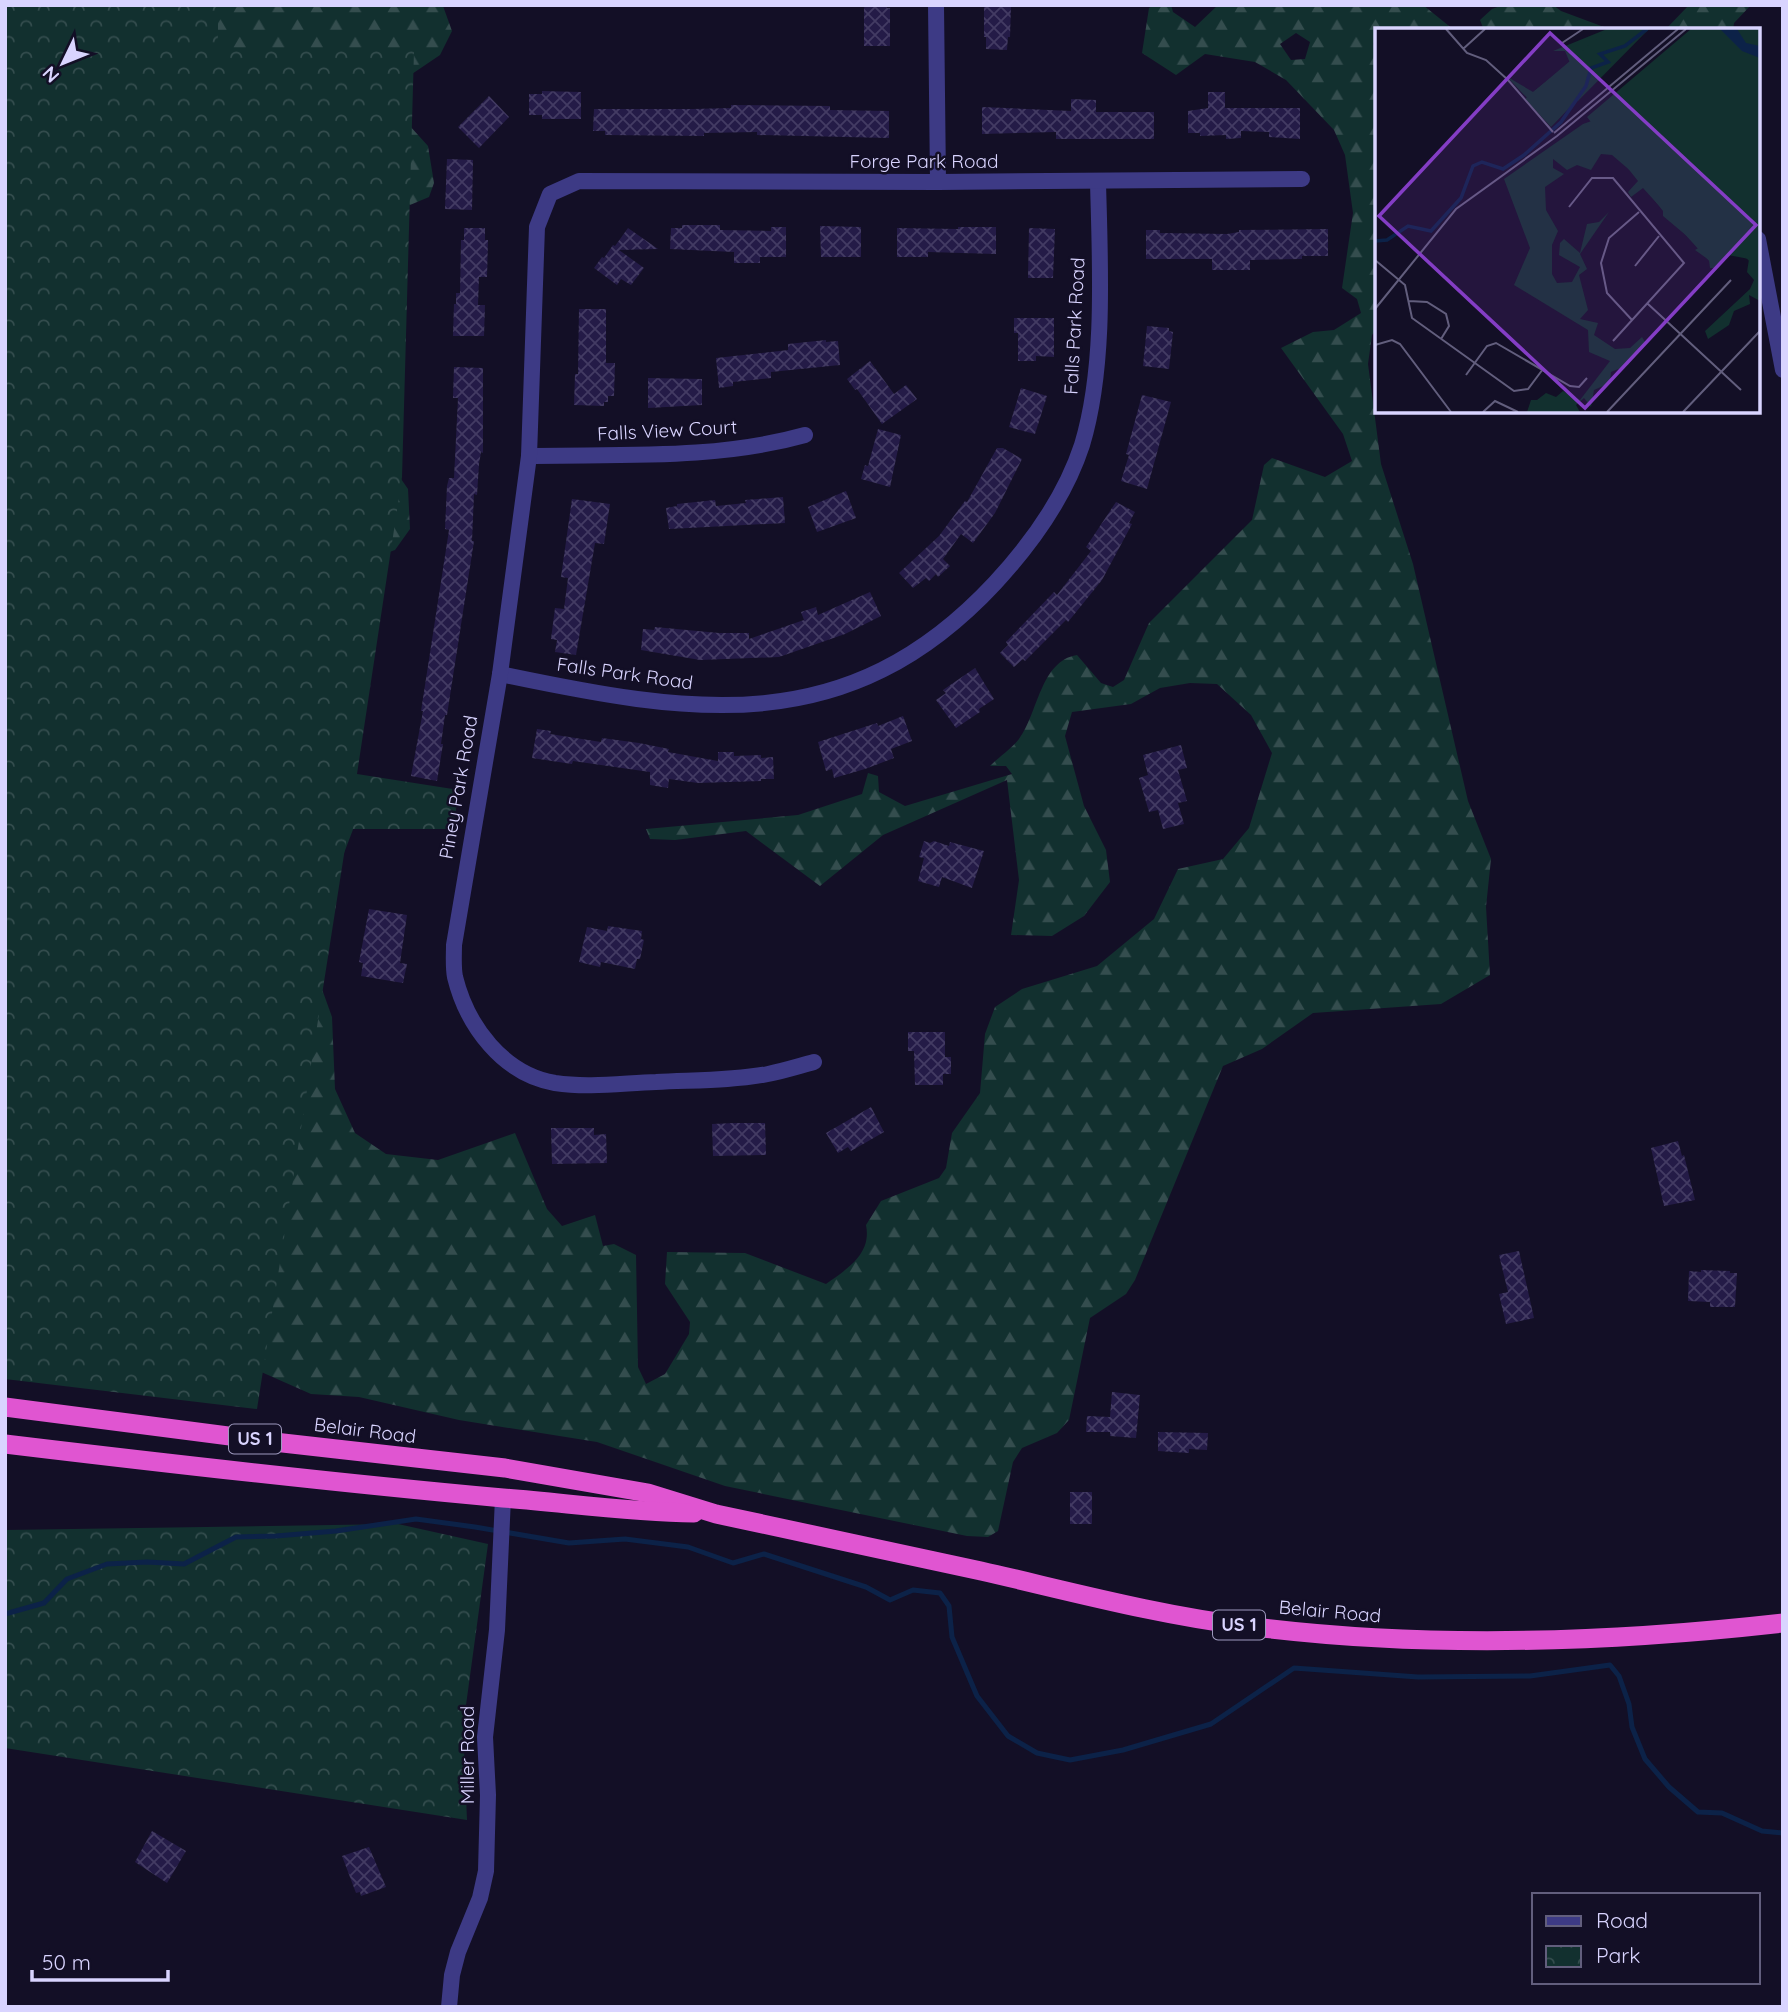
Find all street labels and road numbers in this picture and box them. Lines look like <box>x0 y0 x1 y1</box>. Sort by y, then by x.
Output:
street label: Forge Park Road <box>850 149 998 173</box>
street label: Falls Park Road <box>1058 257 1090 395</box>
street label: Falls View Court <box>596 414 738 446</box>
street label: Falls Park Road <box>555 652 695 694</box>
street label: Piney Park Road <box>434 713 482 861</box>
street label: Belair Road <box>313 1412 417 1448</box>
road number: US 1 <box>229 1424 281 1454</box>
street label: Belair Road <box>1278 1595 1382 1627</box>
road number: US 1 <box>1213 1610 1265 1640</box>
street label: Miller Road <box>455 1706 479 1804</box>

